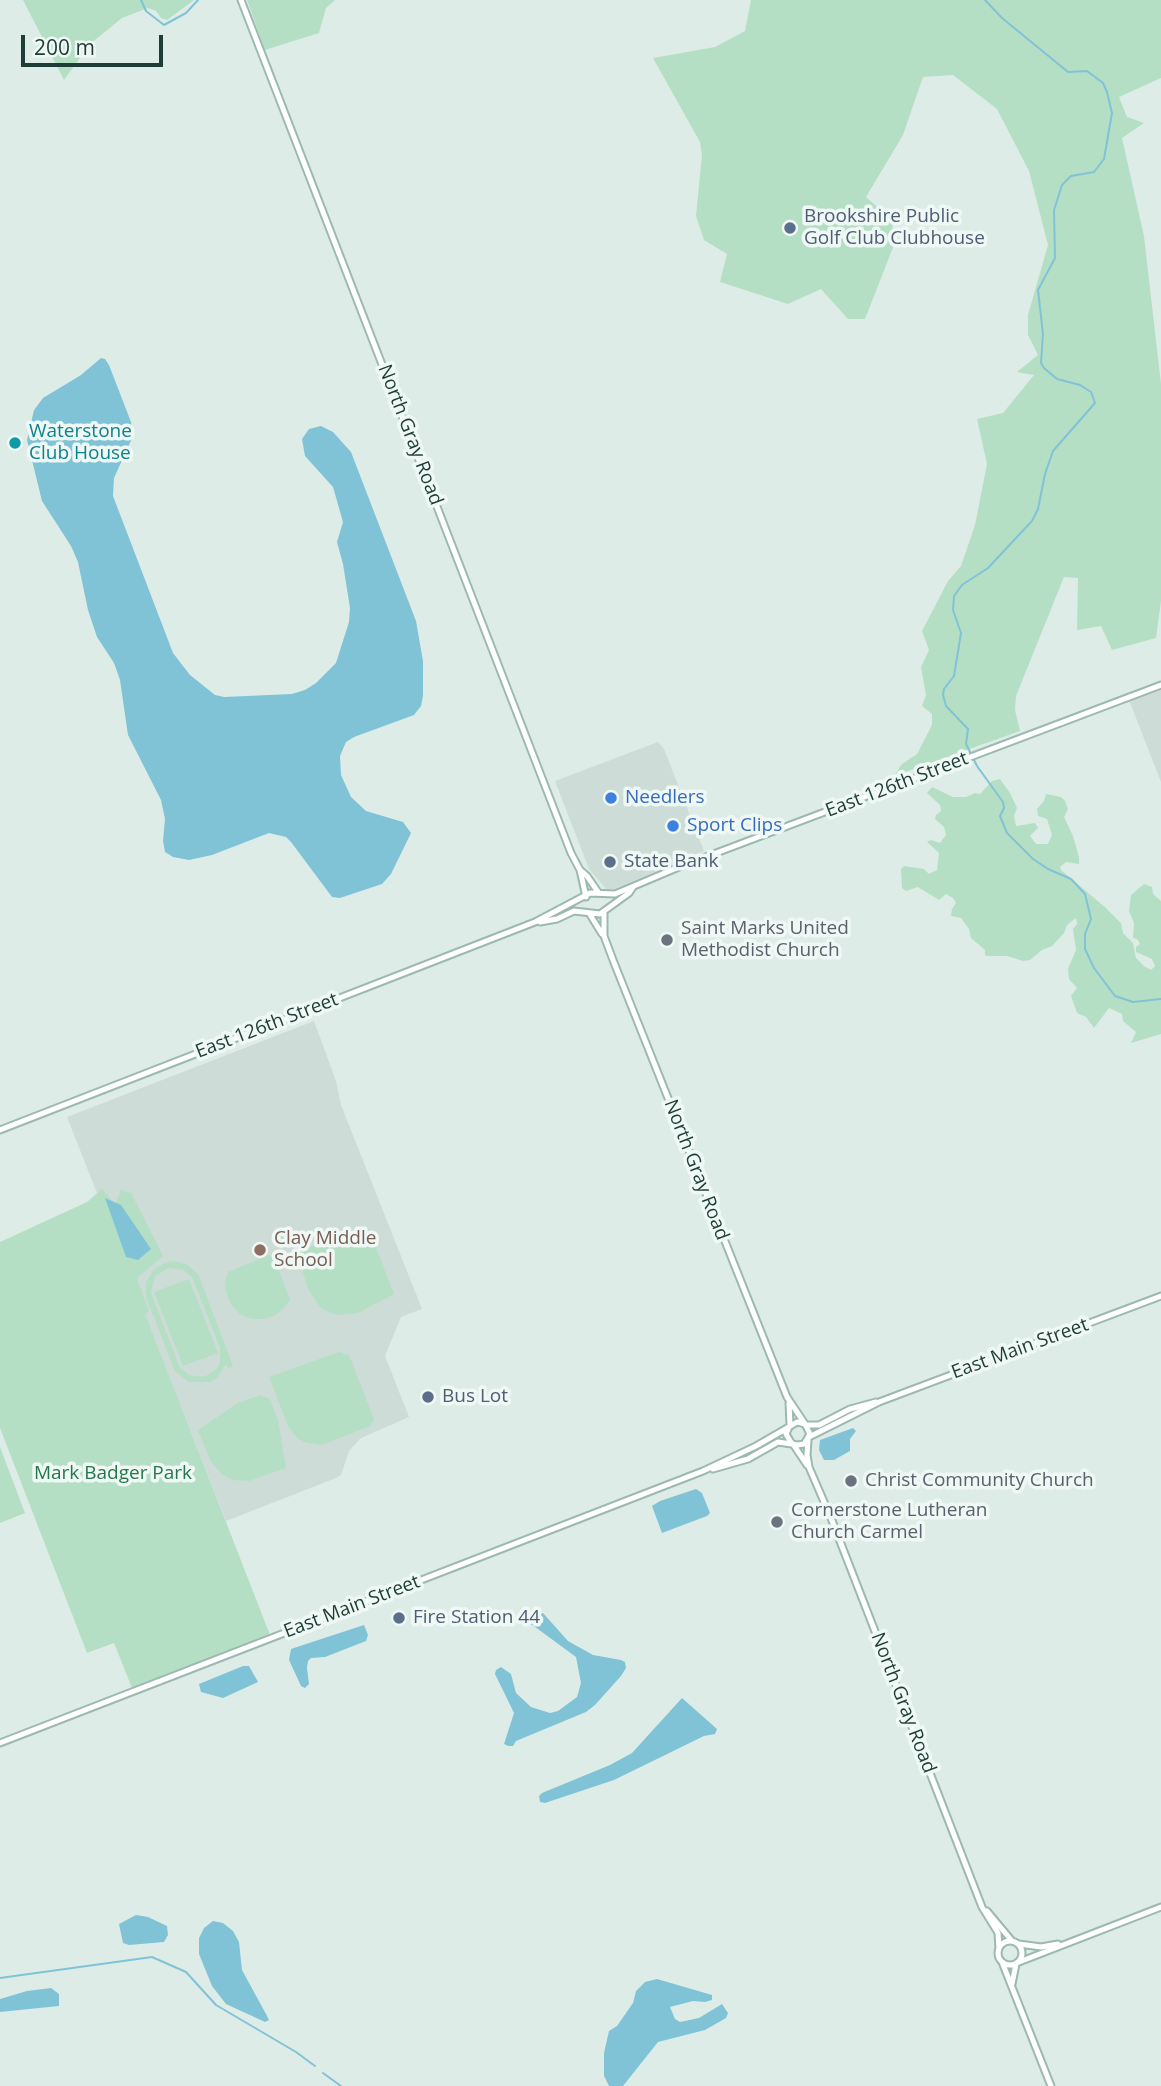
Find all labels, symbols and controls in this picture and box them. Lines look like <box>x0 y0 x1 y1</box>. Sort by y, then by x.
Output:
scale bar <box>24 21 166 65</box>
text: 200 m <box>34 33 95 61</box>
place label: Brookshire Public Golf Club Clubhouse <box>804 206 985 250</box>
marker: Brookshire Public Golf Club Clubhouse <box>782 220 798 236</box>
street label: North Gray Road <box>373 361 447 509</box>
place label: Waterstone Club House <box>29 421 132 465</box>
marker: Waterstone Club House <box>7 435 23 451</box>
street label: East 126th Street <box>822 747 972 823</box>
place label: Needlers <box>625 787 705 809</box>
marker: Needlers <box>603 790 619 806</box>
place label: Sport Clips <box>687 815 782 837</box>
marker: Sport Clips <box>665 818 681 834</box>
place label: State Bank <box>624 851 719 873</box>
marker: State Bank <box>602 854 618 870</box>
place label: Saint Marks United Methodist Church <box>681 918 849 962</box>
marker: Saint Marks United Methodist Church <box>659 932 675 948</box>
street label: East 126th Street <box>192 988 342 1064</box>
street label: North Gray Road <box>659 1096 733 1244</box>
place label: Clay Middle School <box>274 1228 376 1272</box>
marker: Clay Middle School <box>252 1242 268 1258</box>
street label: East Main Street <box>948 1314 1092 1384</box>
place label: Bus Lot <box>442 1386 508 1408</box>
marker: Bus Lot <box>420 1389 436 1405</box>
park label: Mark Badger Park <box>34 1463 192 1485</box>
place label: Christ Community Church <box>865 1470 1094 1492</box>
marker: Christ Community Church <box>843 1473 859 1489</box>
place label: Cornerstone Lutheran Church Carmel <box>791 1500 987 1544</box>
marker: Cornerstone Lutheran Church Carmel <box>769 1514 785 1530</box>
street label: East Main Street <box>281 1571 423 1643</box>
place label: Fire Station 44 <box>413 1607 540 1629</box>
marker: Fire Station 44 <box>391 1610 407 1626</box>
street label: North Gray Road <box>866 1629 940 1777</box>

